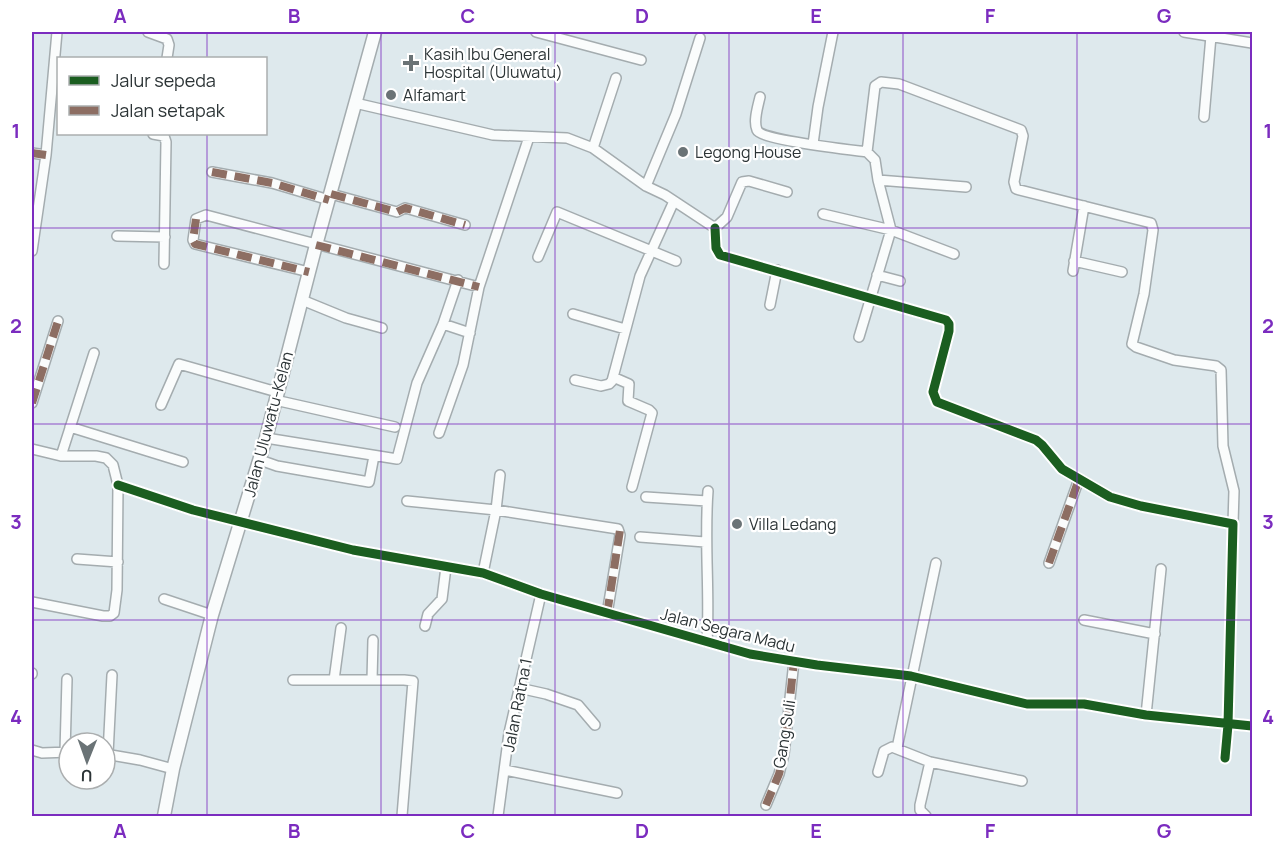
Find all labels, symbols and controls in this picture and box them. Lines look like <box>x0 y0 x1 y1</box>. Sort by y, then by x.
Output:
text: A <box>113 2 127 29</box>
text: B <box>288 2 301 29</box>
text: C <box>461 2 475 29</box>
text: D <box>635 2 649 29</box>
text: E <box>810 2 822 29</box>
text: F <box>985 2 996 29</box>
text: G <box>1157 2 1172 29</box>
place label: Kasih Ibu General Hospital (Uluwatu) <box>424 43 563 83</box>
marker: Kasih Ibu General Hospital (Uluwatu) <box>402 54 420 72</box>
legend <box>57 57 267 135</box>
text: Jalur sepeda <box>111 68 216 92</box>
place label: Alfamart <box>403 84 466 106</box>
marker: Alfamart <box>384 88 398 102</box>
text: Jalan setapak <box>111 98 226 122</box>
text: 1 <box>12 117 20 144</box>
text: 1 <box>1264 117 1272 144</box>
place label: Legong House <box>695 141 801 163</box>
marker: Legong House <box>676 145 690 159</box>
text: 2 <box>10 312 22 339</box>
text: 2 <box>1262 312 1274 339</box>
street label: Jalan Uluwatu-Kelan <box>238 349 298 499</box>
text: 3 <box>10 508 22 535</box>
text: 3 <box>1262 508 1274 535</box>
place label: Villa Ledang <box>749 513 837 535</box>
marker: Villa Ledang <box>730 517 744 531</box>
street label: Jalan Segara Madu <box>658 603 798 657</box>
street label: Jalan Ratna 1 <box>497 656 537 754</box>
street label: Gang Suli <box>768 698 800 770</box>
text: 4 <box>10 703 22 730</box>
text: 4 <box>1262 703 1274 730</box>
north arrow <box>57 731 117 791</box>
text: U <box>81 765 93 787</box>
text: A <box>113 817 127 844</box>
text: B <box>288 817 301 844</box>
text: C <box>461 817 475 844</box>
text: D <box>635 817 649 844</box>
text: E <box>810 817 822 844</box>
text: F <box>985 817 996 844</box>
text: G <box>1157 817 1172 844</box>

